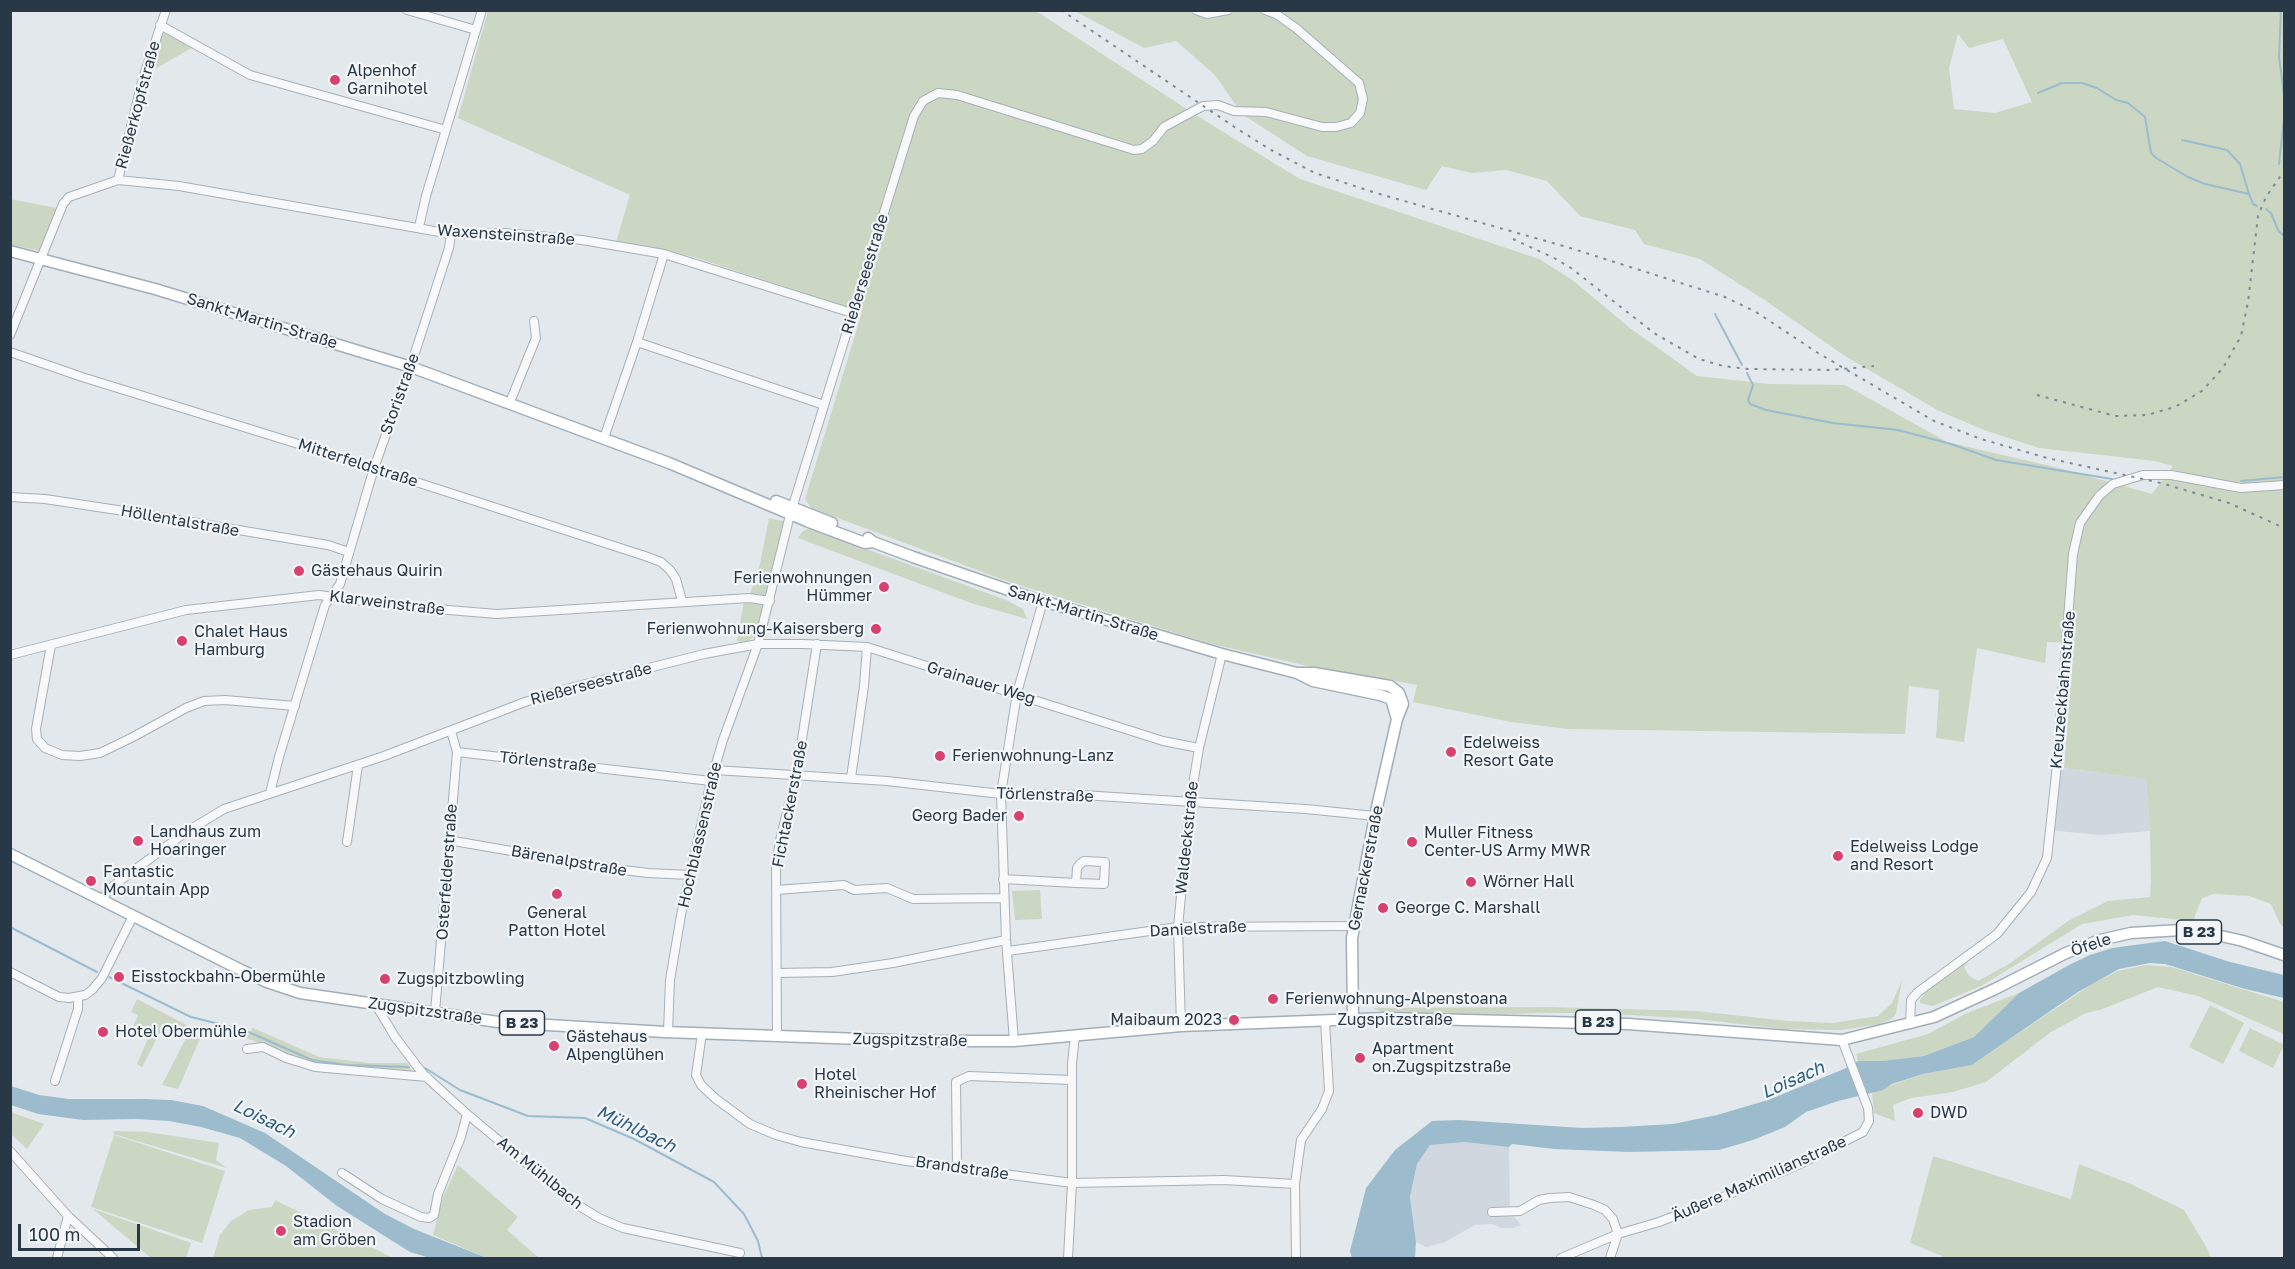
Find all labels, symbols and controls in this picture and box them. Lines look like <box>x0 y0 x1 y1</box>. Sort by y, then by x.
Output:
street label: Rießerkopfstraße <box>112 39 164 171</box>
place label: Alpenhof Garnihotel <box>347 61 428 99</box>
marker: Alpenhof Garnihotel <box>328 73 342 87</box>
street label: Rießerseestraße <box>838 211 892 337</box>
street label: Waxensteinstraße <box>436 221 576 249</box>
street label: Sankt-Martin-Straße <box>184 289 340 353</box>
street label: Storistraße <box>376 351 424 437</box>
street label: Mitterfeldstraße <box>296 435 420 491</box>
street label: Höllentalstraße <box>119 501 241 541</box>
place label: Gästehaus Quirin <box>311 561 443 581</box>
marker: Gästehaus Quirin <box>292 564 306 578</box>
place label: Ferienwohnungen Hümmer <box>733 568 872 606</box>
marker: Ferienwohnungen Hümmer <box>877 580 891 594</box>
street label: Sankt-Martin-Straße <box>1005 581 1161 645</box>
street label: Klarweinstraße <box>328 586 446 620</box>
street label: Kreuzeckbahnstraße <box>2047 610 2079 770</box>
place label: Ferienwohnung-Kaisersberg <box>647 619 864 639</box>
place label: Chalet Haus Hamburg <box>194 622 288 660</box>
marker: Ferienwohnung-Kaisersberg <box>869 622 883 636</box>
marker: Chalet Haus Hamburg <box>175 634 189 648</box>
street label: Grainauer Weg <box>924 657 1038 709</box>
street label: Rießerseestraße <box>528 659 654 709</box>
place label: Edelweiss Resort Gate <box>1463 733 1554 771</box>
street label: Fichtackerstraße <box>768 739 812 869</box>
marker: Edelweiss Resort Gate <box>1444 745 1458 759</box>
place label: Ferienwohnung-Lanz <box>952 746 1114 766</box>
street label: Törlenstraße <box>499 747 597 777</box>
marker: Ferienwohnung-Lanz <box>933 749 947 763</box>
street label: Hochblassenstraße <box>674 760 726 910</box>
street label: Waldeckstraße <box>1171 780 1203 896</box>
street label: Törlenstraße <box>996 784 1094 806</box>
street label: Osterfelderstraße <box>433 803 461 941</box>
street label: Gernackerstraße <box>1344 804 1388 932</box>
place label: Georg Bader <box>912 806 1007 826</box>
marker: Georg Bader <box>1012 809 1026 823</box>
place label: Landhaus zum Hoaringer <box>150 822 261 860</box>
place label: Muller Fitness Center-US Army MWR <box>1424 823 1591 861</box>
marker: Landhaus zum Hoaringer <box>131 834 145 848</box>
marker: Muller Fitness Center-US Army MWR <box>1405 835 1419 849</box>
place label: Edelweiss Lodge and Resort <box>1850 837 1979 875</box>
street label: Bärenalpstraße <box>509 841 629 881</box>
marker: Edelweiss Lodge and Resort <box>1831 849 1845 863</box>
place label: Fantastic Mountain App <box>103 862 210 900</box>
place label: Wörner Hall <box>1483 872 1574 892</box>
marker: Fantastic Mountain App <box>84 874 98 888</box>
marker: Wörner Hall <box>1464 875 1478 889</box>
marker: General Patton Hotel <box>550 887 564 901</box>
place label: George C. Marshall <box>1395 898 1540 918</box>
marker: George C. Marshall <box>1376 901 1390 915</box>
place label: General Patton Hotel <box>508 903 606 941</box>
street label: Danielstraße <box>1149 917 1247 941</box>
road number: B 23 <box>2176 920 2222 944</box>
street label: Öfele <box>2069 930 2113 960</box>
place label: Eisstockbahn-Obermühle <box>131 967 326 987</box>
place label: Zugspitzbowling <box>397 969 525 989</box>
marker: Eisstockbahn-Obermühle <box>112 970 126 984</box>
marker: Zugspitzbowling <box>378 972 392 986</box>
place label: Ferienwohnung-Alpenstoana <box>1285 989 1508 1009</box>
marker: Ferienwohnung-Alpenstoana <box>1266 992 1280 1006</box>
street label: Zugspitzstraße <box>367 994 483 1028</box>
place label: Maibaum 2023 <box>1110 1010 1222 1030</box>
street label: Zugspitzstraße <box>1338 1010 1452 1030</box>
road number: B 23 <box>1576 1010 1620 1034</box>
road number: B 23 <box>500 1011 544 1035</box>
marker: Maibaum 2023 <box>1227 1013 1241 1027</box>
place label: Hotel Obermühle <box>115 1022 247 1042</box>
marker: Hotel Obermühle <box>96 1025 110 1039</box>
place label: Gästehaus Alpenglühen <box>566 1027 664 1065</box>
street label: Zugspitzstraße <box>852 1029 968 1051</box>
marker: Gästehaus Alpenglühen <box>547 1039 561 1053</box>
place label: Apartment on.Zugspitzstraße <box>1372 1039 1511 1077</box>
marker: Apartment on.Zugspitzstraße <box>1353 1051 1367 1065</box>
water label: Loisach <box>1758 1057 1828 1103</box>
place label: Hotel Rheinischer Hof <box>814 1065 936 1103</box>
marker: Hotel Rheinischer Hof <box>795 1077 809 1091</box>
water label: Loisach <box>229 1095 299 1143</box>
water label: Mühlbach <box>593 1101 679 1157</box>
place label: DWD <box>1930 1103 1968 1123</box>
marker: DWD <box>1911 1106 1925 1120</box>
street label: Äußere Maximilianstraße <box>1669 1132 1849 1226</box>
street label: Am Mühlbach <box>493 1133 587 1213</box>
street label: Brandstraße <box>914 1152 1010 1184</box>
scale bar <box>21 1212 142 1250</box>
place label: Stadion am Gröben <box>293 1212 376 1250</box>
text: 100 m <box>29 1223 80 1245</box>
marker: Stadion am Gröben <box>274 1224 288 1238</box>

